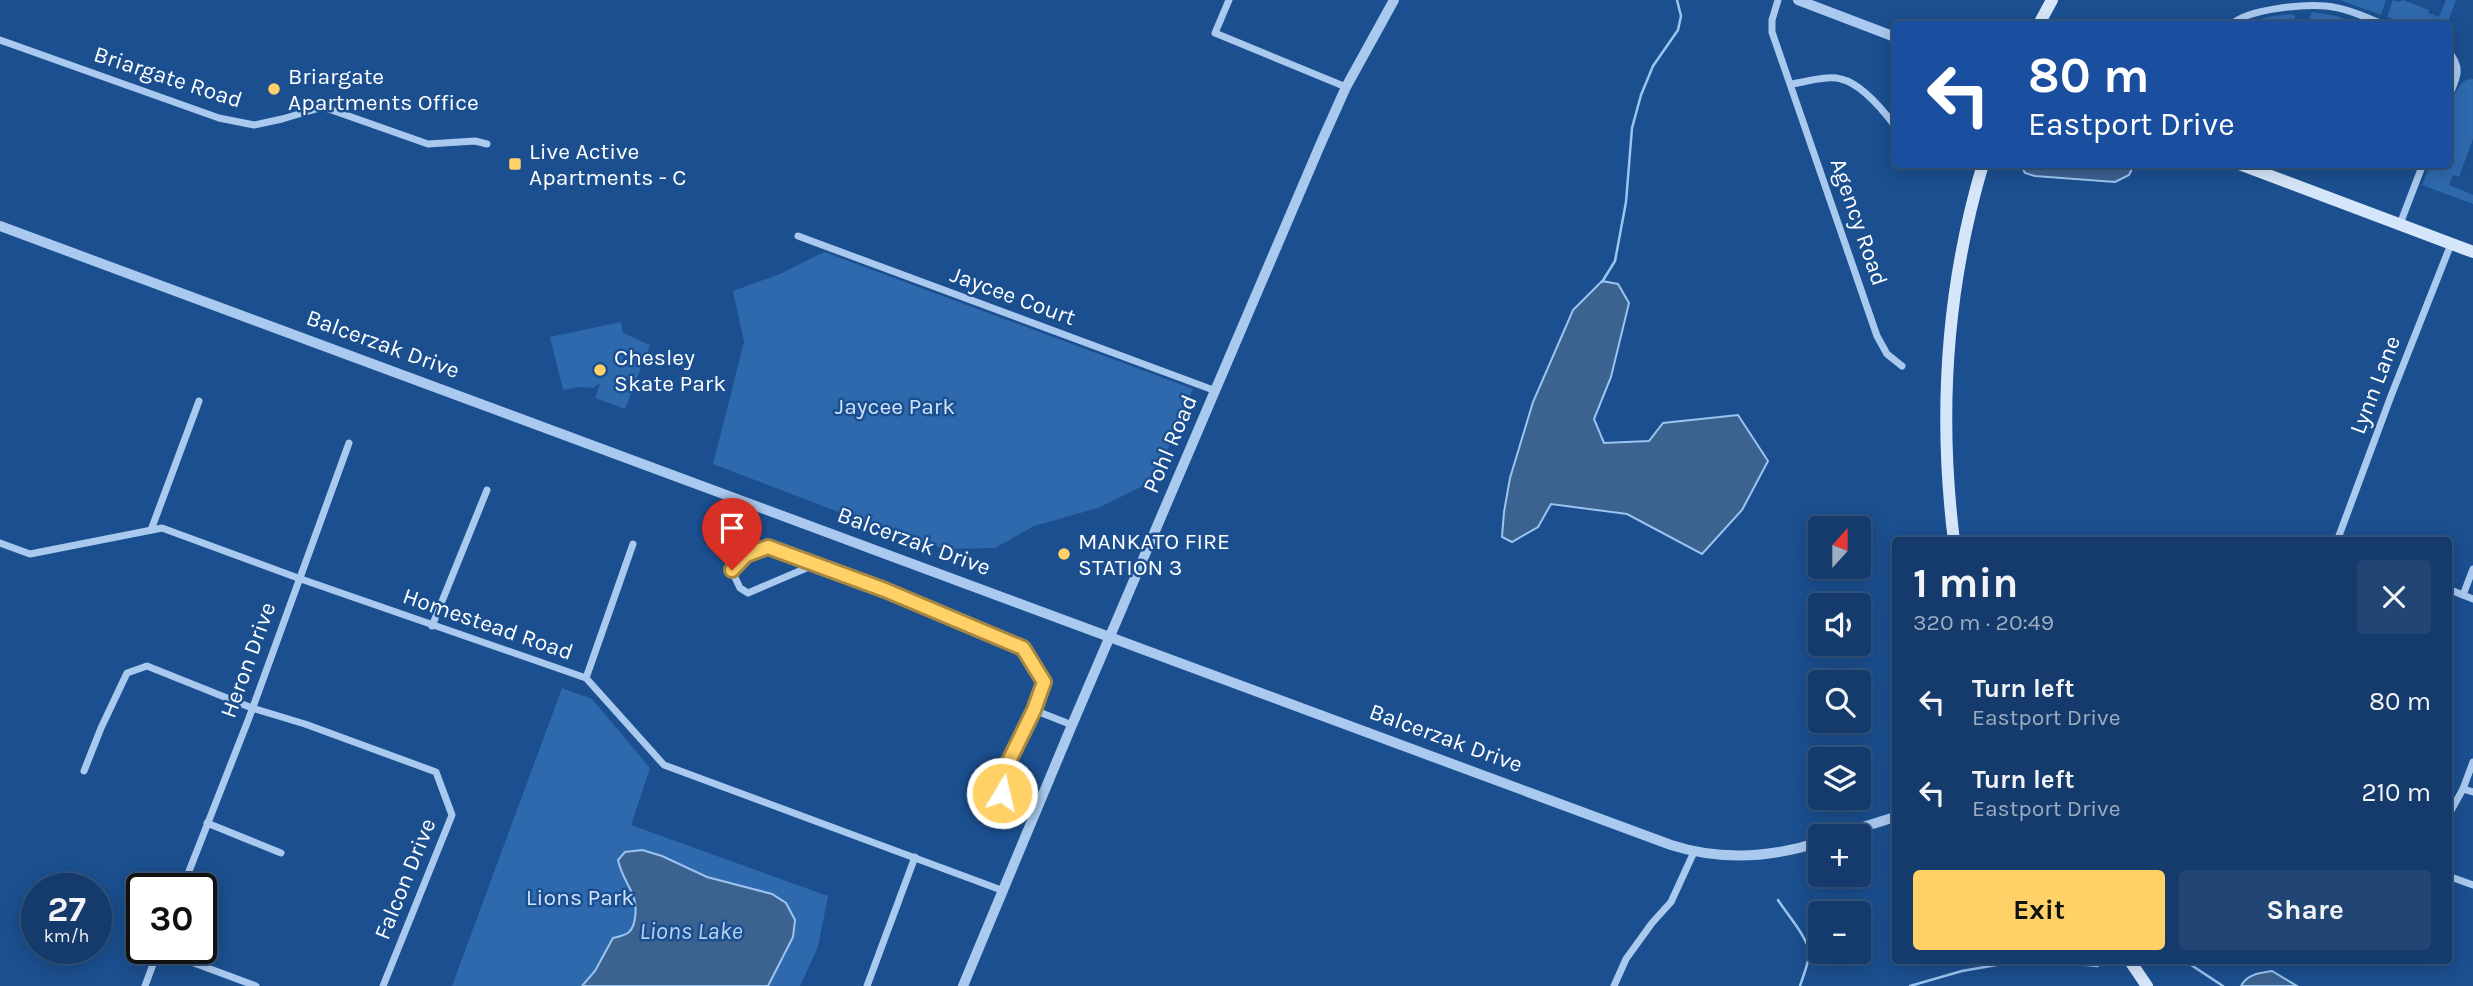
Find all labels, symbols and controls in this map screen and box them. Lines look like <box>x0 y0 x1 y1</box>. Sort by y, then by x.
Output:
street label: Briargate Road <box>90 40 246 114</box>
text: 80 m <box>2028 47 2150 104</box>
icon: left <box>1913 49 2004 140</box>
place label: Briargate Apartments Office <box>288 63 479 116</box>
marker: Briargate Apartments Office <box>266 81 282 97</box>
text: Eastport Drive <box>2028 106 2235 143</box>
place label: Live Active Apartments - C <box>529 138 686 191</box>
street label: Agency Road <box>1825 155 1893 289</box>
marker: Live Active Apartments - C <box>507 156 523 172</box>
street label: Jaycee Court <box>947 261 1080 331</box>
street label: Balcerzak Drive <box>303 304 463 384</box>
street label: Lynn Lane <box>2344 332 2406 438</box>
place label: Chesley Skate Park <box>614 344 726 397</box>
marker: Chesley Skate Park <box>592 362 608 378</box>
street label: Pohl Road <box>1137 391 1203 497</box>
park label: Jaycee Park <box>835 393 955 420</box>
pin <box>702 498 762 570</box>
street label: Balcerzak Drive <box>834 501 994 581</box>
icon: arrive <box>713 509 751 547</box>
north arrow <box>1808 516 1871 579</box>
map controls <box>1808 516 1871 964</box>
place label: MANKATO FIRE STATION 3 <box>1078 528 1230 581</box>
marker: MANKATO FIRE STATION 3 <box>1056 546 1072 562</box>
text: 1 min <box>1913 558 2018 608</box>
button: close <box>2357 560 2431 634</box>
street label: Homestead Road <box>399 582 577 666</box>
button: sound <box>1808 593 1871 656</box>
street label: Heron Drive <box>215 598 281 722</box>
text: 320 m · 20:49 <box>1913 609 2054 636</box>
button: search <box>1808 670 1871 733</box>
text: Turn left <box>1972 673 2074 704</box>
icon: left <box>1913 683 1951 721</box>
text: 80 m <box>2369 686 2431 717</box>
street label: Balcerzak Drive <box>1366 698 1526 778</box>
text: Eastport Drive <box>1972 704 2120 731</box>
button: layers <box>1808 747 1871 810</box>
position arrow <box>965 756 1039 830</box>
text: Turn left <box>1972 764 2074 795</box>
icon: left <box>1913 774 1951 812</box>
text: 210 m <box>2361 777 2431 808</box>
text: Eastport Drive <box>1972 795 2120 822</box>
street label: Falcon Drive <box>368 815 442 943</box>
button: + <box>1808 824 1871 887</box>
button: Exit <box>1913 870 2165 950</box>
button: Share <box>2179 870 2431 950</box>
speed limit sign: 30 <box>126 873 217 964</box>
park label: Lions Park <box>526 884 634 911</box>
text: 27 <box>47 889 86 930</box>
button: − <box>1808 901 1871 964</box>
water label: Lions Lake <box>639 917 743 945</box>
text: km/h <box>44 925 89 947</box>

